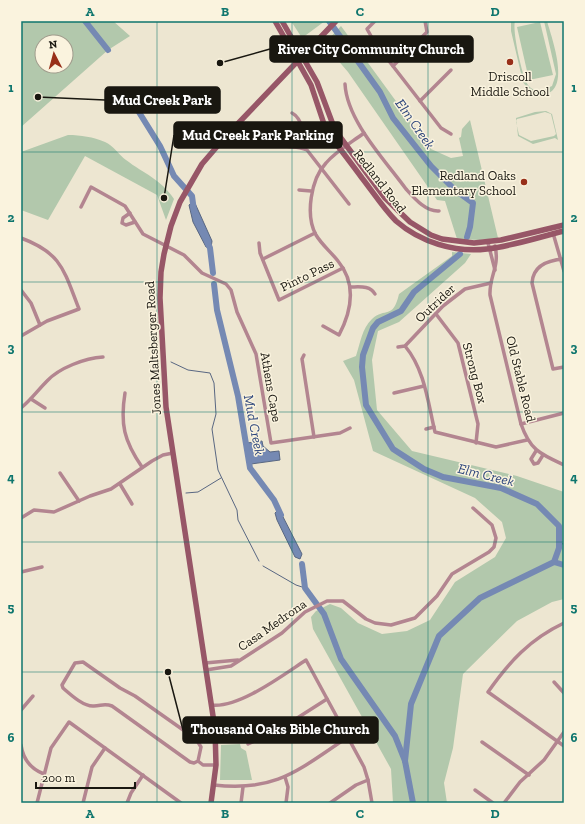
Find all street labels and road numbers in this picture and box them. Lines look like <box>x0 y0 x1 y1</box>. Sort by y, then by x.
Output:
street label: Redland Road <box>351 146 409 216</box>
street label: Pinto Pass <box>278 255 337 294</box>
street label: Jones Maltsberger Road <box>142 281 164 415</box>
street label: Outrider <box>412 281 458 325</box>
street label: Old Stable Road <box>503 334 539 424</box>
street label: Strong Box <box>460 341 490 405</box>
street label: Athens Cape <box>257 351 285 423</box>
street label: Casa Medrona <box>235 596 310 654</box>

